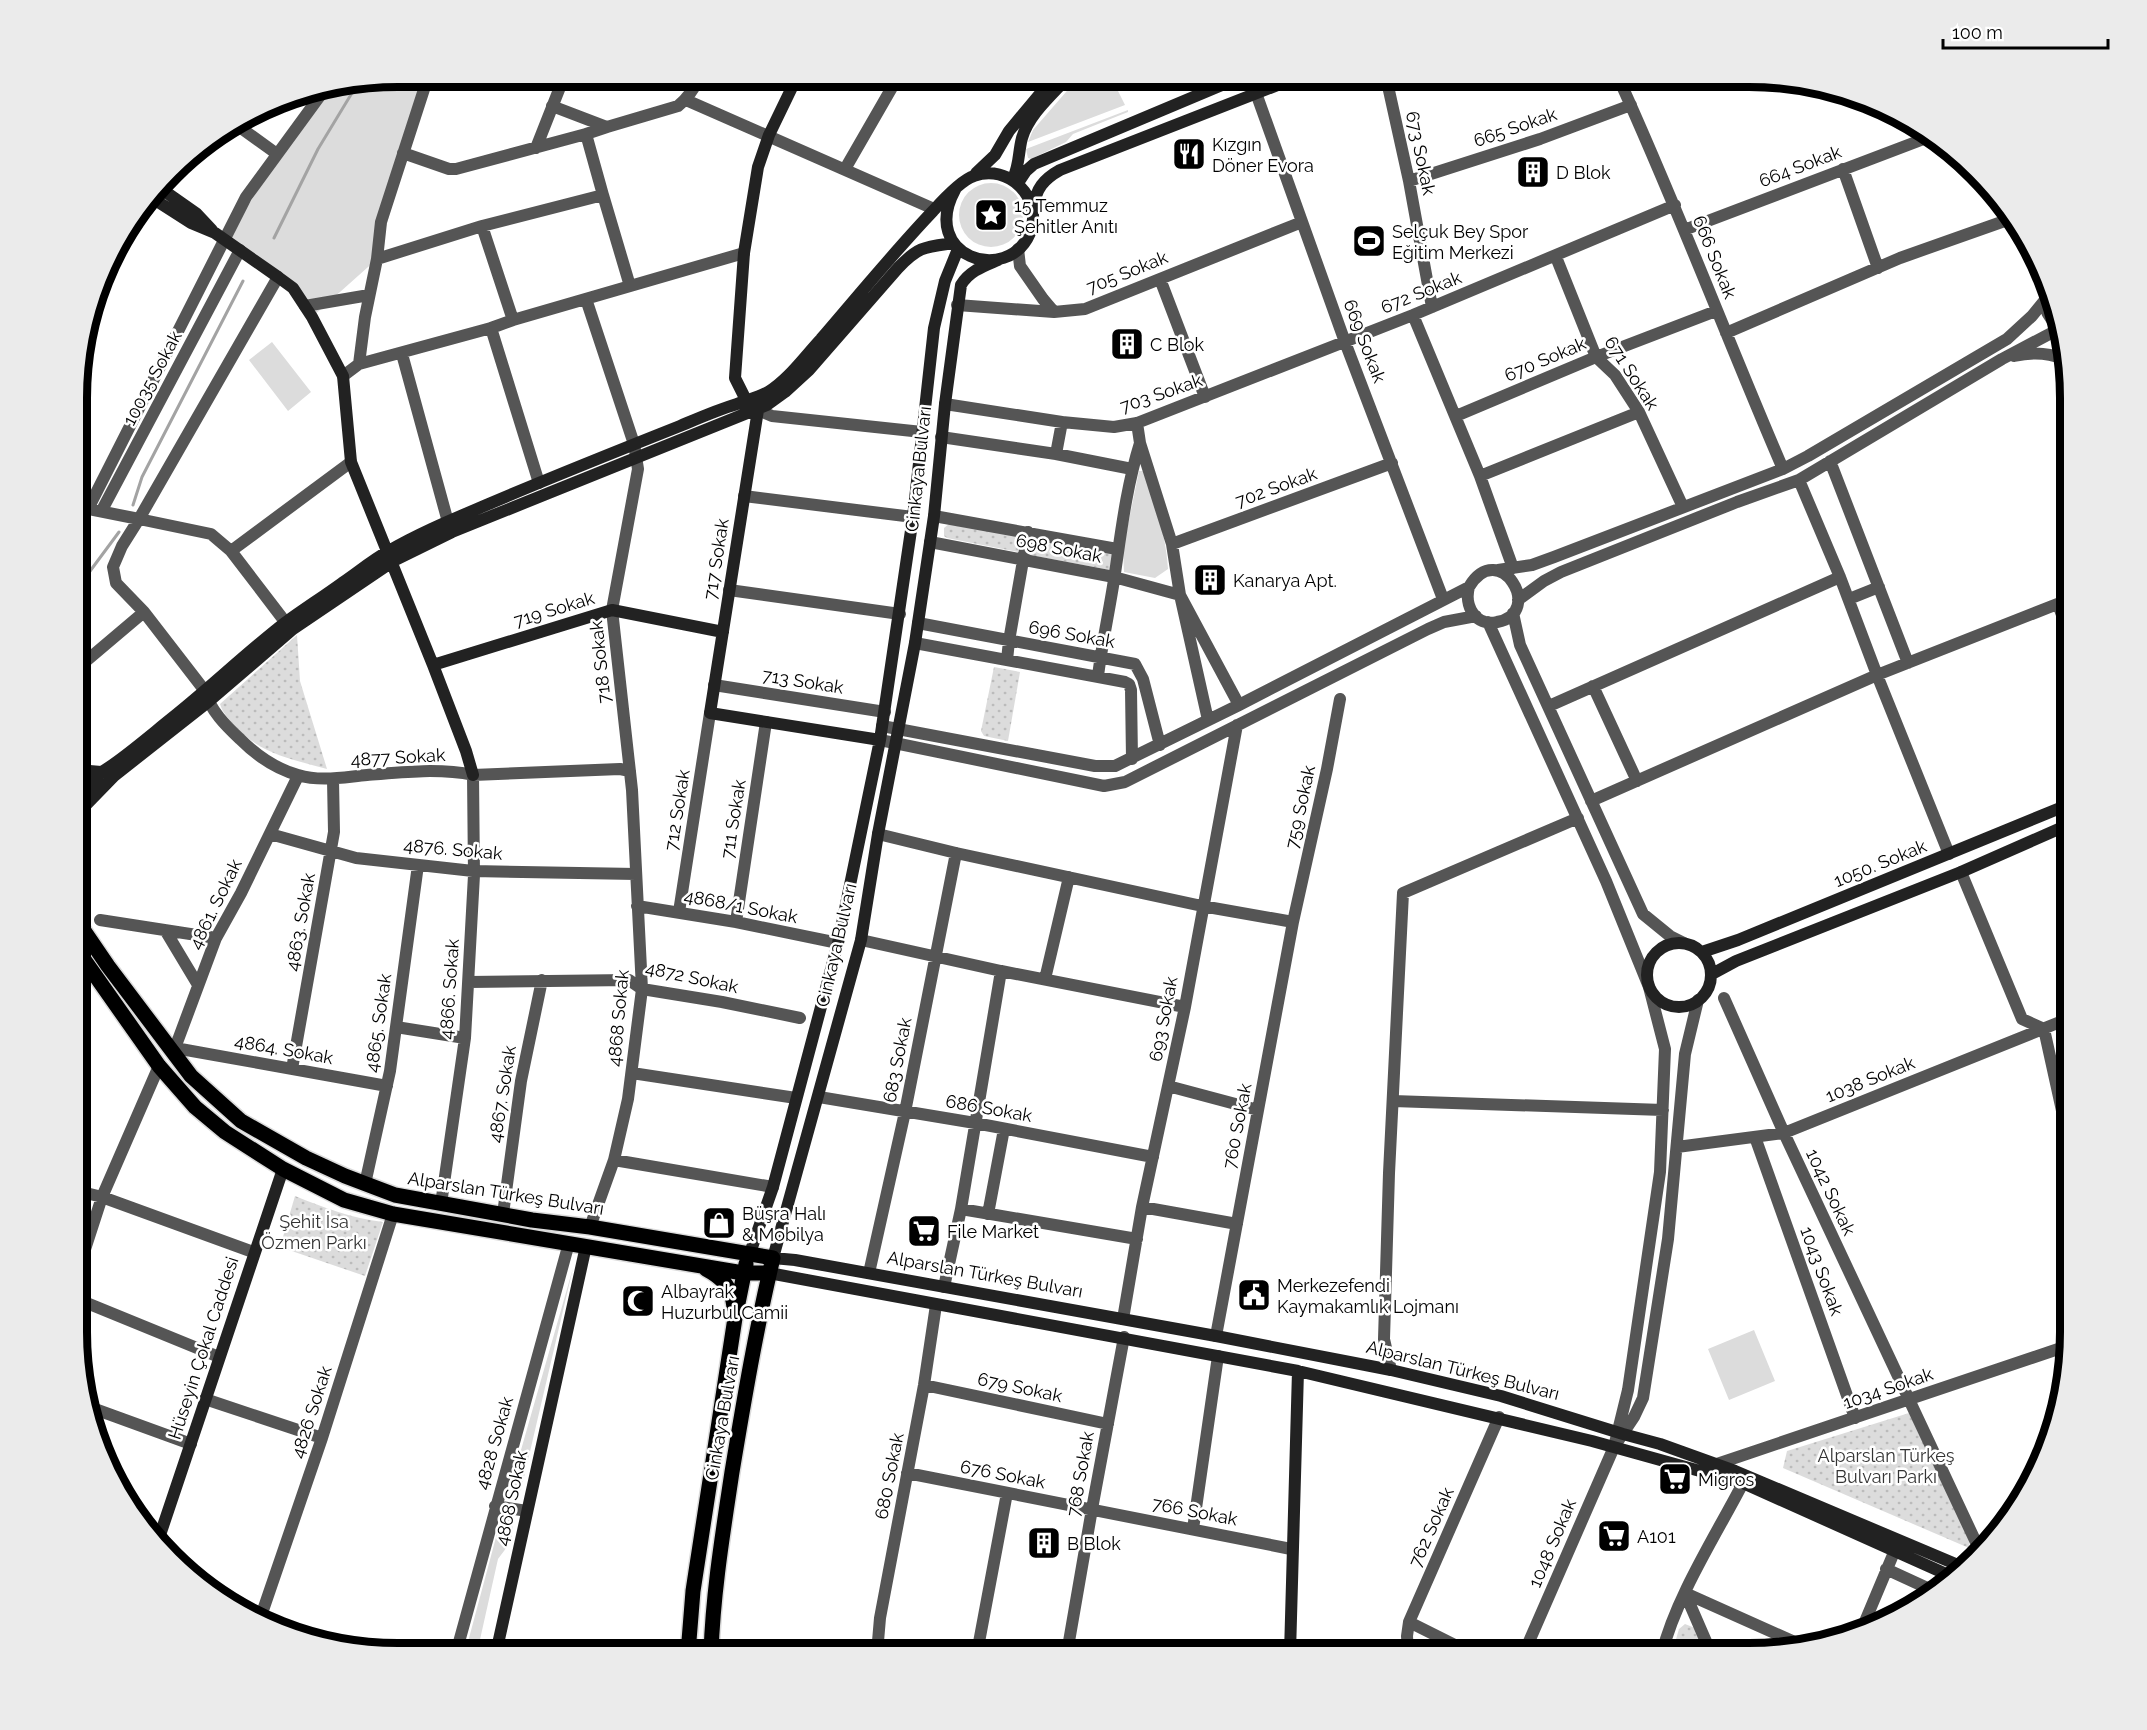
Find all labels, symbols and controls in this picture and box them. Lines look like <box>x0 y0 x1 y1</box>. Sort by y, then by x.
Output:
scale bar <box>1943 12 2108 50</box>
text: 100 m <box>1952 22 2003 43</box>
street label: 665 Sokak <box>1471 103 1560 151</box>
street label: 673 Sokak <box>1402 109 1440 197</box>
place label: Kızgın Döner Evora <box>1212 134 1314 176</box>
restaurant icon: Kızgın Döner Evora <box>1171 136 1207 172</box>
street label: 664 Sokak <box>1756 141 1845 191</box>
building icon: D Blok <box>1515 154 1551 190</box>
place label: D Blok <box>1556 162 1611 183</box>
place label: 15 Temmuz Şehitler Anıtı <box>1014 195 1118 237</box>
place icon: 15 Temmuz Şehitler Anıtı <box>973 197 1009 233</box>
street label: 666 Sokak <box>1689 212 1741 302</box>
place label: Selçuk Bey Spor Eğitim Merkezi <box>1392 221 1529 263</box>
sports icon: Selçuk Bey Spor Eğitim Merkezi <box>1351 223 1387 259</box>
street label: 705 Sokak <box>1083 246 1171 298</box>
street label: 672 Sokak <box>1378 266 1465 318</box>
street label: 669 Sokak <box>1340 296 1391 386</box>
building icon: C Blok <box>1109 326 1145 362</box>
street label: 10035 Sokak <box>118 327 186 429</box>
street label: 670 Sokak <box>1501 332 1589 386</box>
street label: 671 Sokak <box>1601 332 1664 414</box>
place label: C Blok <box>1150 334 1205 355</box>
street label: 703 Sokak <box>1117 369 1205 417</box>
street label: Cinkaya Bulvarı <box>901 405 935 533</box>
street label: 702 Sokak <box>1232 462 1320 511</box>
street label: 717 Sokak <box>699 516 733 601</box>
street label: 698 Sokak <box>1014 529 1104 567</box>
building icon: Kanarya Apt. <box>1192 562 1228 598</box>
place label: Kanarya Apt. <box>1233 570 1337 591</box>
street label: 719 Sokak <box>511 587 597 631</box>
street label: 696 Sokak <box>1027 616 1117 652</box>
street label: 718 Sokak <box>585 619 615 704</box>
street label: 713 Sokak <box>761 664 846 698</box>
street label: 4877 Sokak <box>350 744 446 770</box>
street label: 759 Sokak <box>1281 763 1319 851</box>
street label: 712 Sokak <box>660 768 694 852</box>
street label: 711 Sokak <box>716 777 750 860</box>
street label: 4876. Sokak <box>403 834 504 864</box>
street label: 1050. Sokak <box>1831 835 1930 891</box>
street label: 4861. Sokak <box>184 855 246 952</box>
street label: 4863. Sokak <box>281 871 319 973</box>
street label: Cinkaya Bulvarı <box>812 881 860 1009</box>
street label: 4868/1 Sokak <box>682 885 800 927</box>
street label: 4866. Sokak <box>435 938 463 1040</box>
street label: 4872 Sokak <box>644 957 741 997</box>
street label: 4868 Sokak <box>603 968 633 1067</box>
street label: 4865. Sokak <box>361 972 395 1074</box>
street label: 693 Sokak <box>1144 974 1182 1063</box>
street label: 683 Sokak <box>878 1015 916 1104</box>
street label: 4864. Sokak <box>233 1030 335 1068</box>
street label: 4867. Sokak <box>484 1043 520 1144</box>
street label: 1038 Sokak <box>1822 1051 1918 1106</box>
street label: 760 Sokak <box>1218 1081 1256 1171</box>
street label: 686 Sokak <box>944 1090 1034 1126</box>
street label: 1042 Sokak <box>1802 1145 1860 1239</box>
street label: Alparslan Türkeş Bulvarı <box>406 1167 606 1219</box>
place label: Büşra Halı & Mobilya <box>742 1203 826 1245</box>
shop icon: Büşra Halı & Mobilya <box>701 1205 737 1241</box>
park label: Şehit İsa Özmen Parkı <box>261 1211 367 1253</box>
supermarket icon: File Market <box>906 1213 942 1249</box>
place label: File Market <box>947 1221 1039 1242</box>
street label: 1043 Sokak <box>1796 1224 1848 1319</box>
street label: Alparslan Türkeş Bulvarı <box>886 1246 1084 1302</box>
street label: Hüseyin Çokal Caddesi <box>164 1254 242 1442</box>
place label: Merkezefendi Kaymakamlık Lojmanı <box>1277 1275 1459 1317</box>
public building icon: Merkezefendi Kaymakamlık Lojmanı <box>1236 1277 1272 1313</box>
place label: Albayrak Huzurbul Camii <box>661 1281 788 1323</box>
mosque icon: Albayrak Huzurbul Camii <box>620 1283 656 1319</box>
street label: Alparslan Türkeş Bulvarı <box>1364 1336 1562 1404</box>
street label: Cinkaya Bulvarı <box>701 1354 743 1482</box>
street label: 4826 Sokak <box>286 1363 336 1461</box>
street label: 1034 Sokak <box>1840 1363 1936 1413</box>
street label: 679 Sokak <box>976 1368 1065 1406</box>
street label: 4828 Sokak <box>471 1394 517 1492</box>
street label: 768 Sokak <box>1062 1429 1098 1518</box>
street label: 680 Sokak <box>870 1431 908 1521</box>
park label: Alparslan Türkeş Bulvarı Parkı <box>1817 1445 1955 1487</box>
street label: 4868 Sokak <box>491 1448 531 1548</box>
street label: 676 Sokak <box>959 1455 1048 1493</box>
supermarket icon: Migros <box>1657 1461 1693 1497</box>
place label: Migros <box>1698 1469 1755 1490</box>
street label: 762 Sokak <box>1404 1484 1458 1570</box>
street label: 766 Sokak <box>1151 1492 1240 1530</box>
street label: 1048 Sokak <box>1524 1495 1580 1591</box>
supermarket icon: A101 <box>1596 1518 1632 1554</box>
building icon: B Blok <box>1026 1525 1062 1561</box>
place label: A101 <box>1637 1526 1676 1547</box>
place label: B Blok <box>1067 1533 1121 1554</box>

